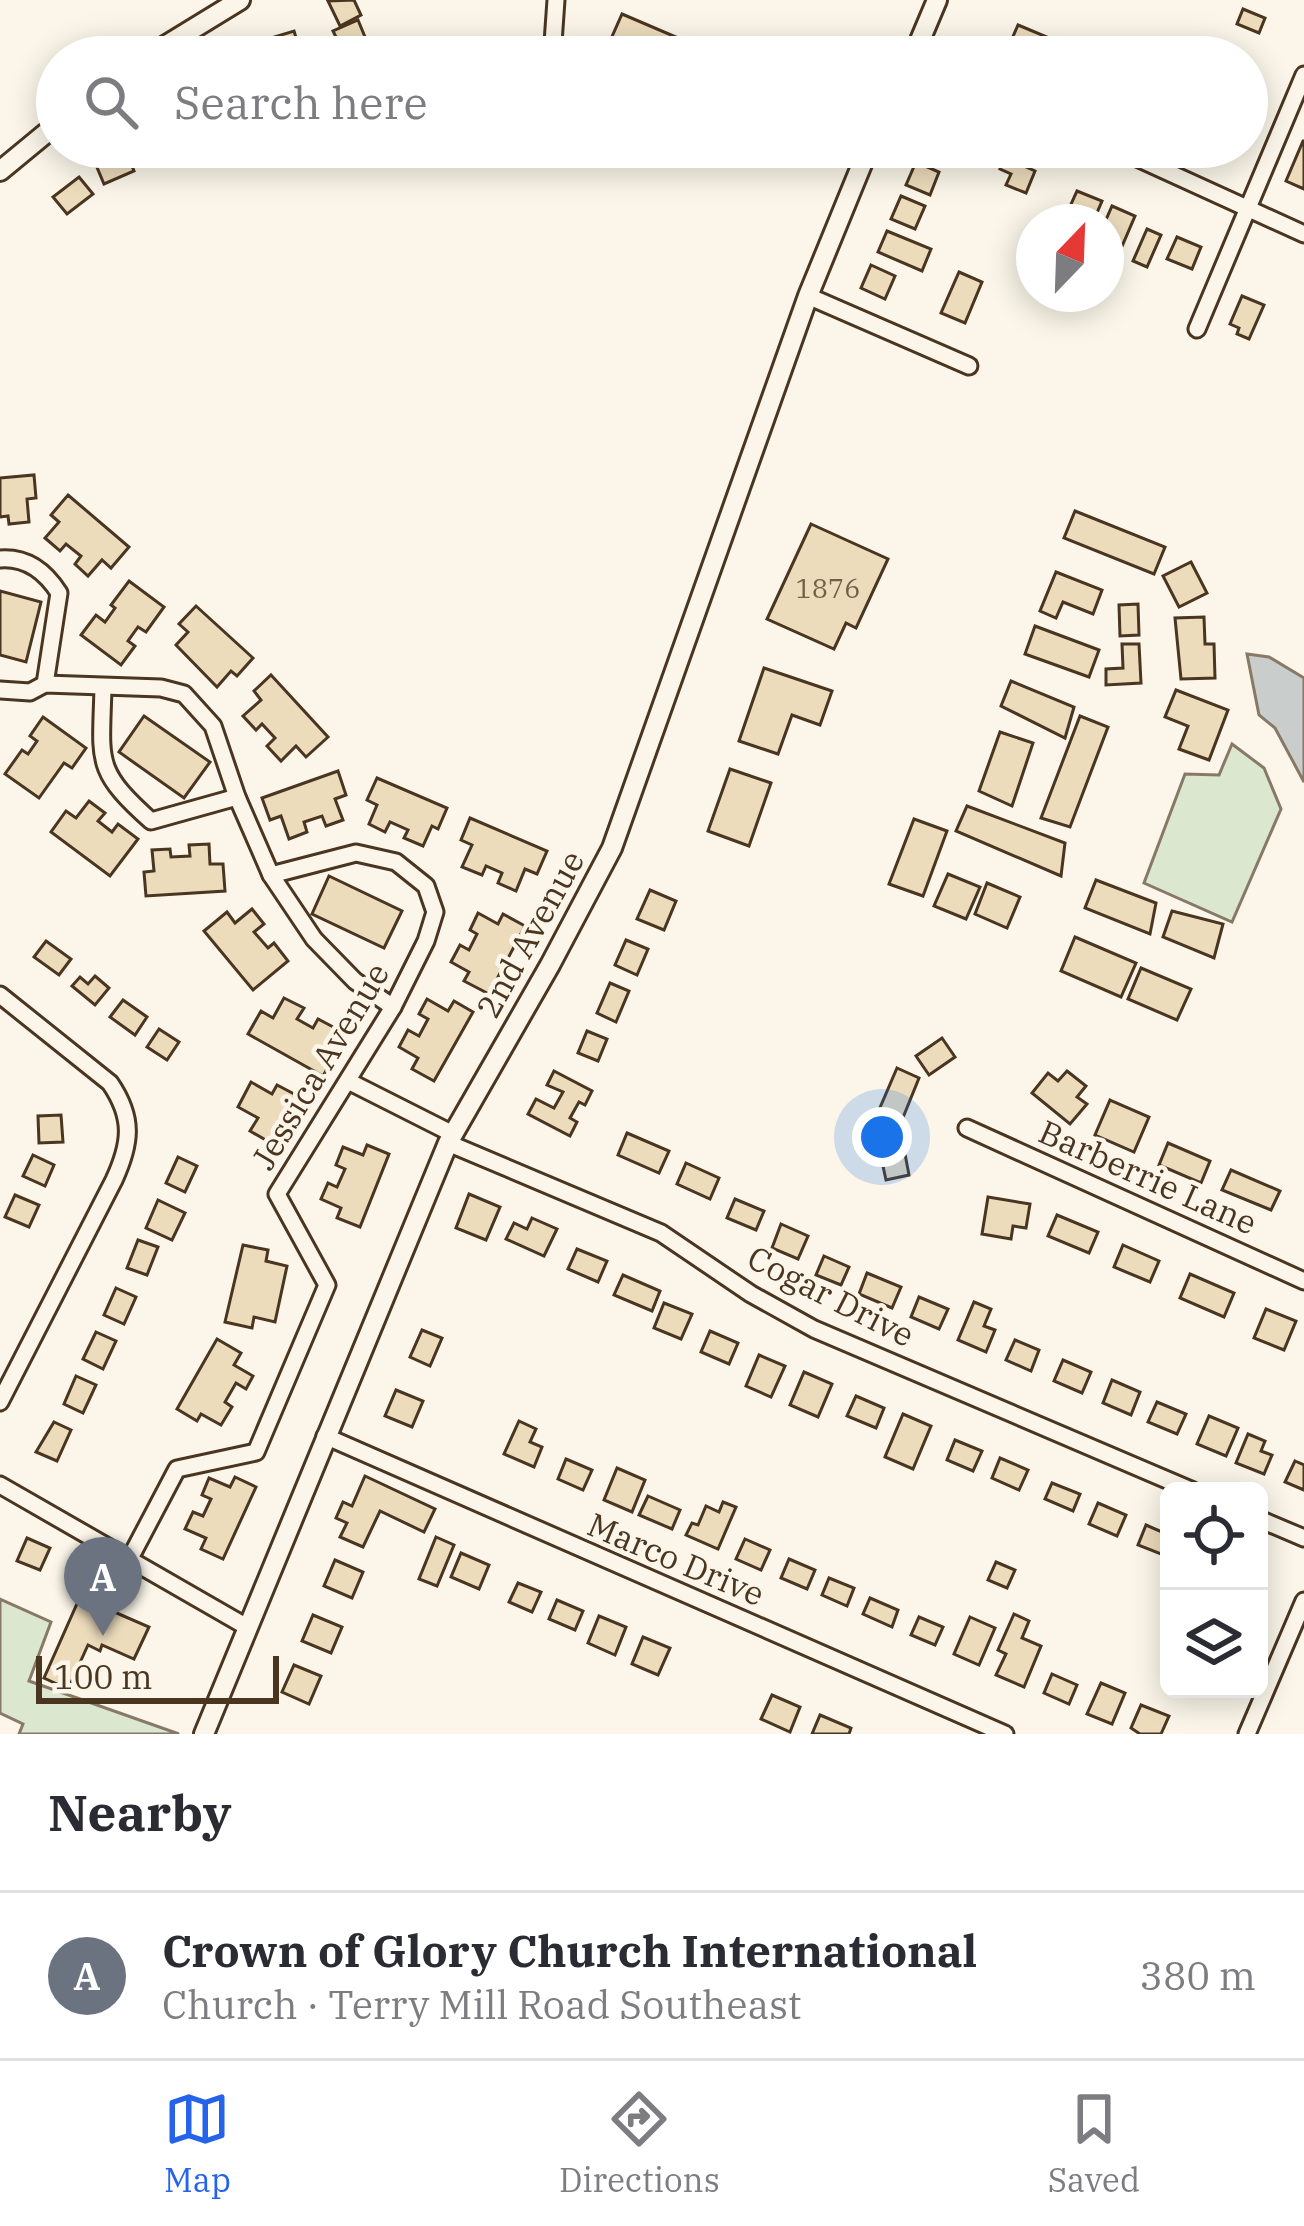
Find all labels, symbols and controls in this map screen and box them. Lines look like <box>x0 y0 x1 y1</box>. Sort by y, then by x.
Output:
search box <box>36 36 1268 168</box>
icon: search <box>78 69 144 135</box>
text: Search here <box>174 73 428 131</box>
north arrow <box>1016 204 1124 312</box>
house number: 1876 <box>796 570 860 605</box>
street label: 2nd Avenue <box>466 843 593 1025</box>
street label: Jessica Avenue <box>241 955 398 1177</box>
your location <box>852 1107 912 1167</box>
street label: Barberrie Lane <box>1033 1109 1264 1244</box>
street label: Cogar Drive <box>741 1235 922 1356</box>
map controls <box>1160 1482 1268 1698</box>
button: locate <box>1160 1482 1268 1590</box>
street label: Marco Drive <box>581 1502 771 1615</box>
pin: A <box>64 1537 142 1636</box>
button: layers <box>1160 1590 1268 1698</box>
scale bar <box>36 1650 279 1703</box>
text: 100 m <box>54 1655 153 1698</box>
text: Nearby <box>48 1779 232 1845</box>
text: Crown of Glory Church International <box>162 1921 977 1979</box>
text: A <box>73 1950 101 2001</box>
text: 380 m <box>1140 1950 1256 2001</box>
text: Church · Terry Mill Road Southeast <box>162 1979 802 2030</box>
tab: Map <box>164 2086 231 2201</box>
tab: Directions <box>559 2086 720 2201</box>
tab: Saved <box>1048 2086 1140 2201</box>

